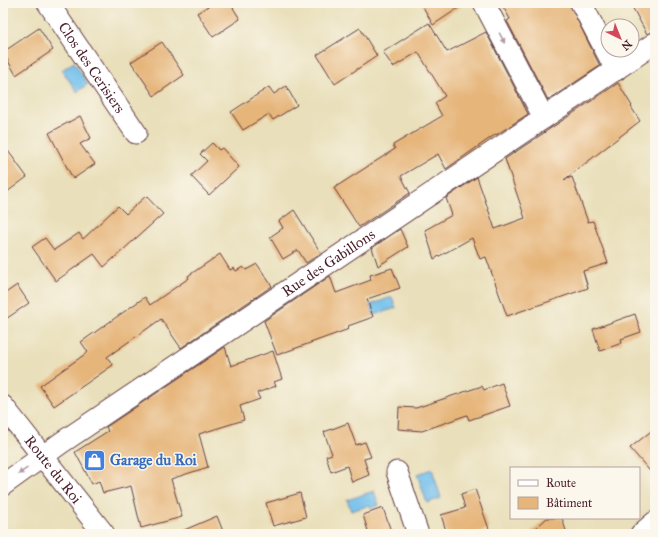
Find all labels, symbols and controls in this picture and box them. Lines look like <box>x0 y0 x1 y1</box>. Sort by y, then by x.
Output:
north arrow <box>600 18 640 58</box>
street label: Clos des Cerisiers <box>54 19 129 117</box>
one-way arrow <box>499 32 505 43</box>
text: N <box>618 37 634 53</box>
street label: Rue des Gabillons <box>278 225 378 301</box>
street label: Route du Roi <box>21 432 86 507</box>
shop icon: Garage du Roi <box>82 447 108 473</box>
place label: Garage du Roi <box>110 451 198 470</box>
one-way arrow <box>18 467 29 475</box>
legend <box>510 467 640 519</box>
text: Route <box>546 476 576 490</box>
text: Bâtiment <box>546 496 593 510</box>

